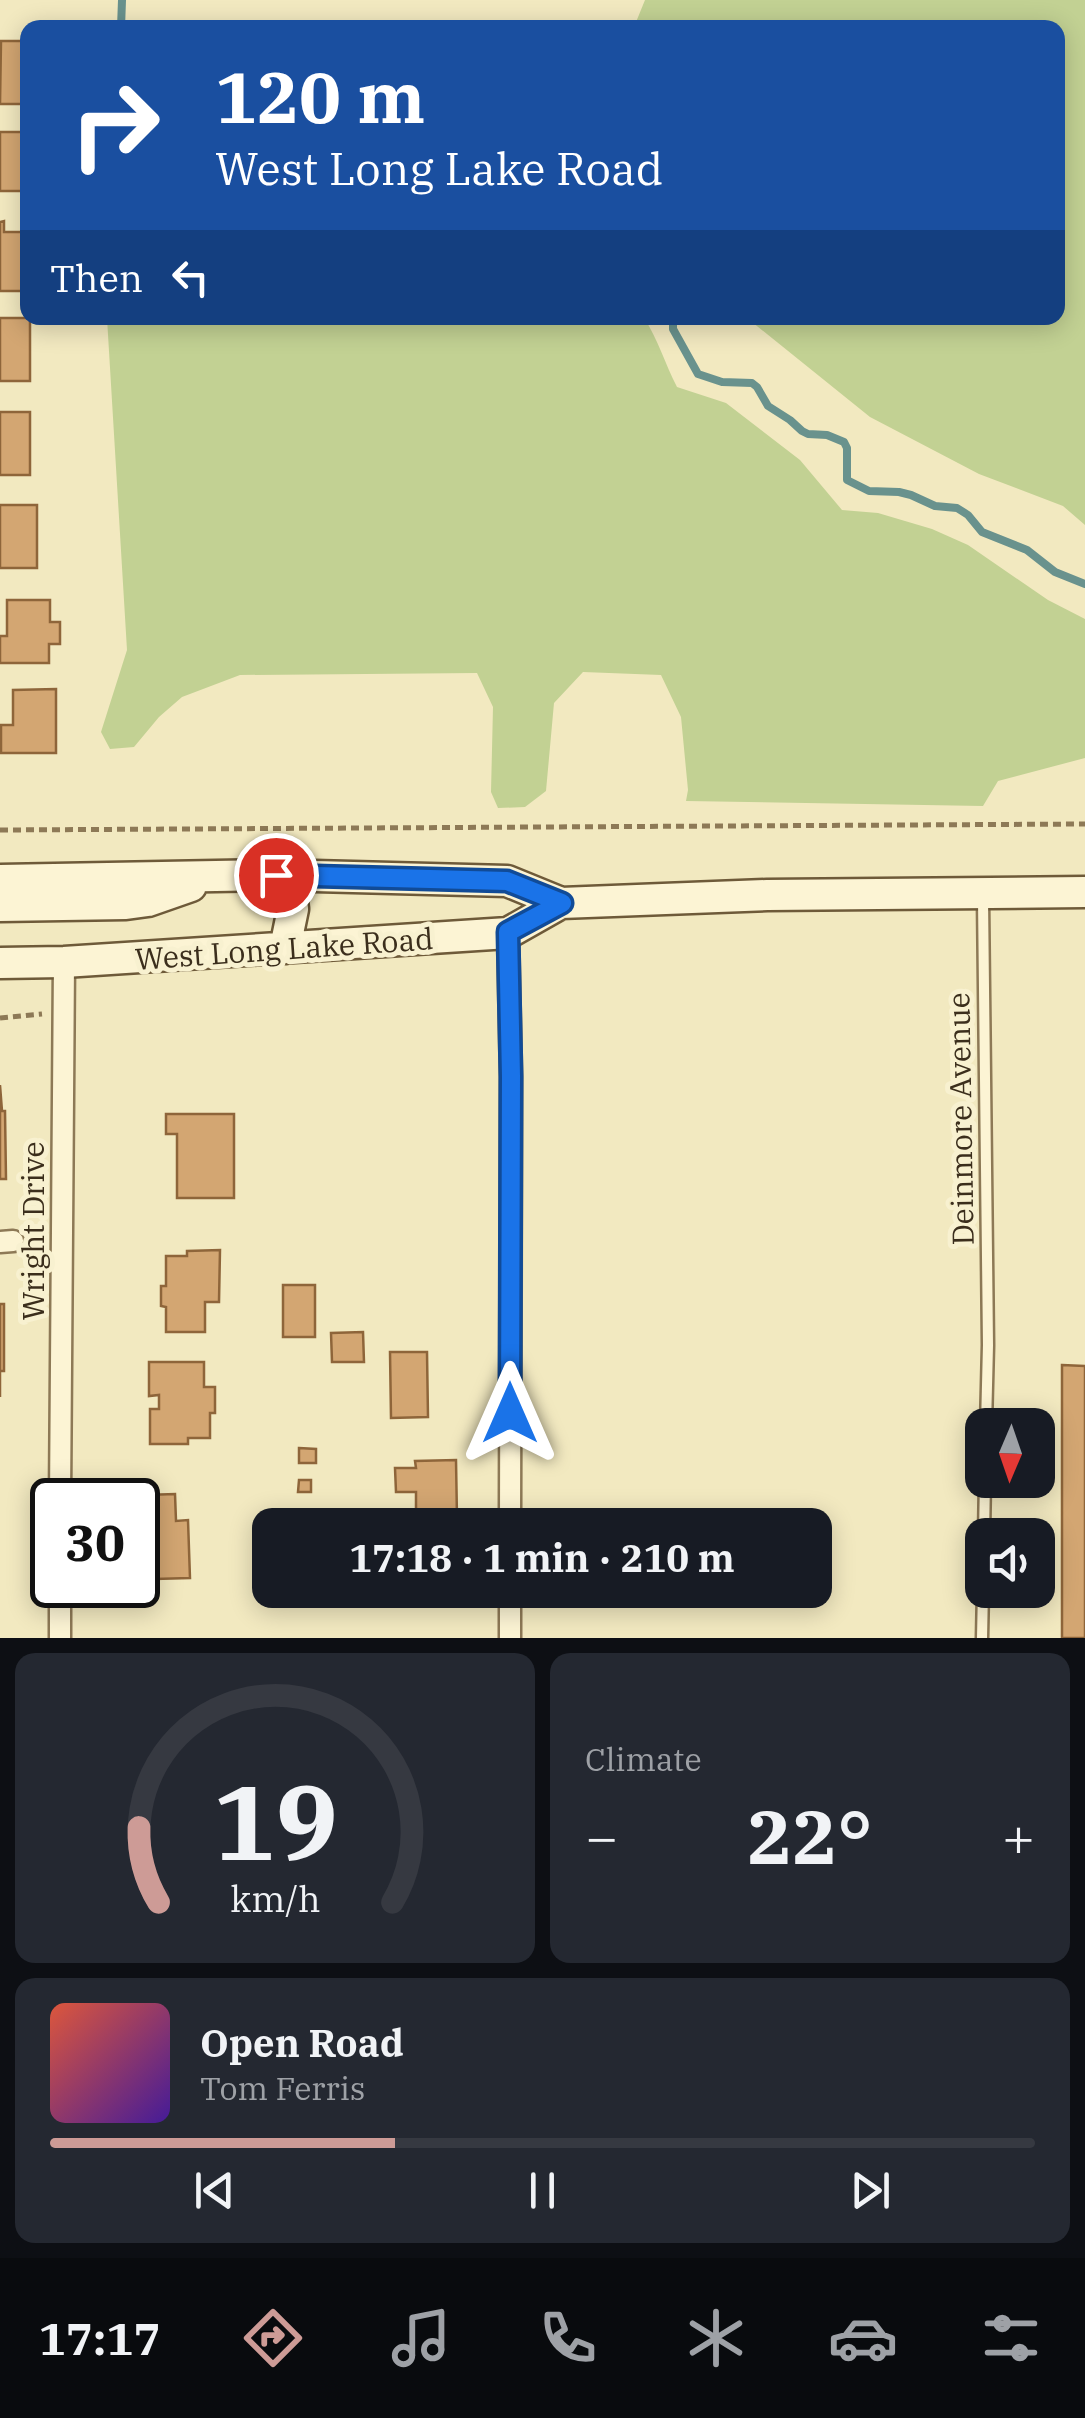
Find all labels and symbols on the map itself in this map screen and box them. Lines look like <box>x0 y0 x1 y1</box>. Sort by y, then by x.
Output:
pin <box>234 833 319 918</box>
street label: West Long Lake Road <box>134 918 434 978</box>
street label: Deinmore Avenue <box>938 992 982 1246</box>
street label: Wright Drive <box>13 1141 52 1321</box>
position arrow <box>458 1361 562 1465</box>
north arrow <box>965 1408 1055 1498</box>
speed limit sign: 30 <box>30 1478 160 1608</box>

